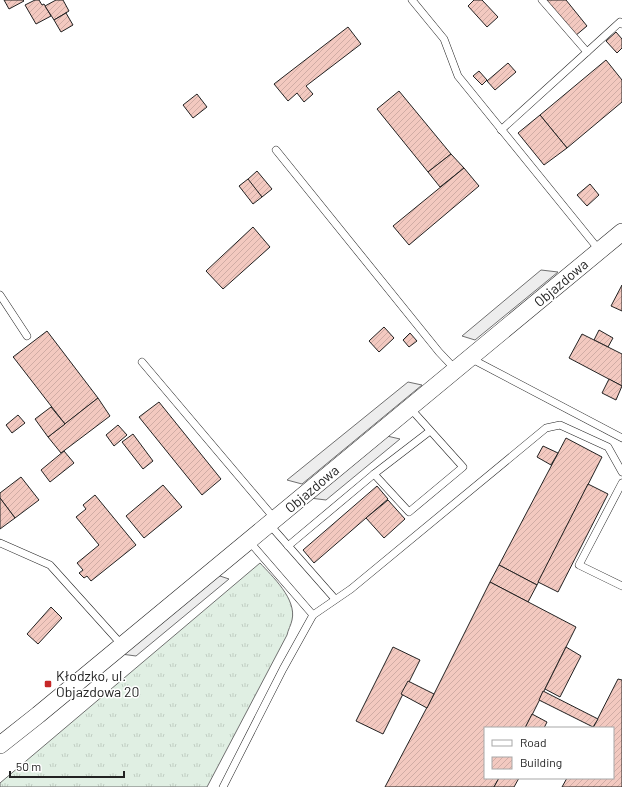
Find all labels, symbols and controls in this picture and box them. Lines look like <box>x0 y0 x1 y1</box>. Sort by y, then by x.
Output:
street label: Objazdowa <box>530 255 591 310</box>
street label: Objazdowa <box>281 461 342 516</box>
place label: Kłodzko, ul. Objazdowa 20 <box>56 667 139 700</box>
marker: Kłodzko, ul. Objazdowa 20 <box>43 679 53 689</box>
legend <box>484 727 614 779</box>
text: Road <box>520 735 547 749</box>
scale bar <box>10 753 124 779</box>
text: Building <box>520 755 562 769</box>
text: 50 m <box>16 759 41 773</box>

